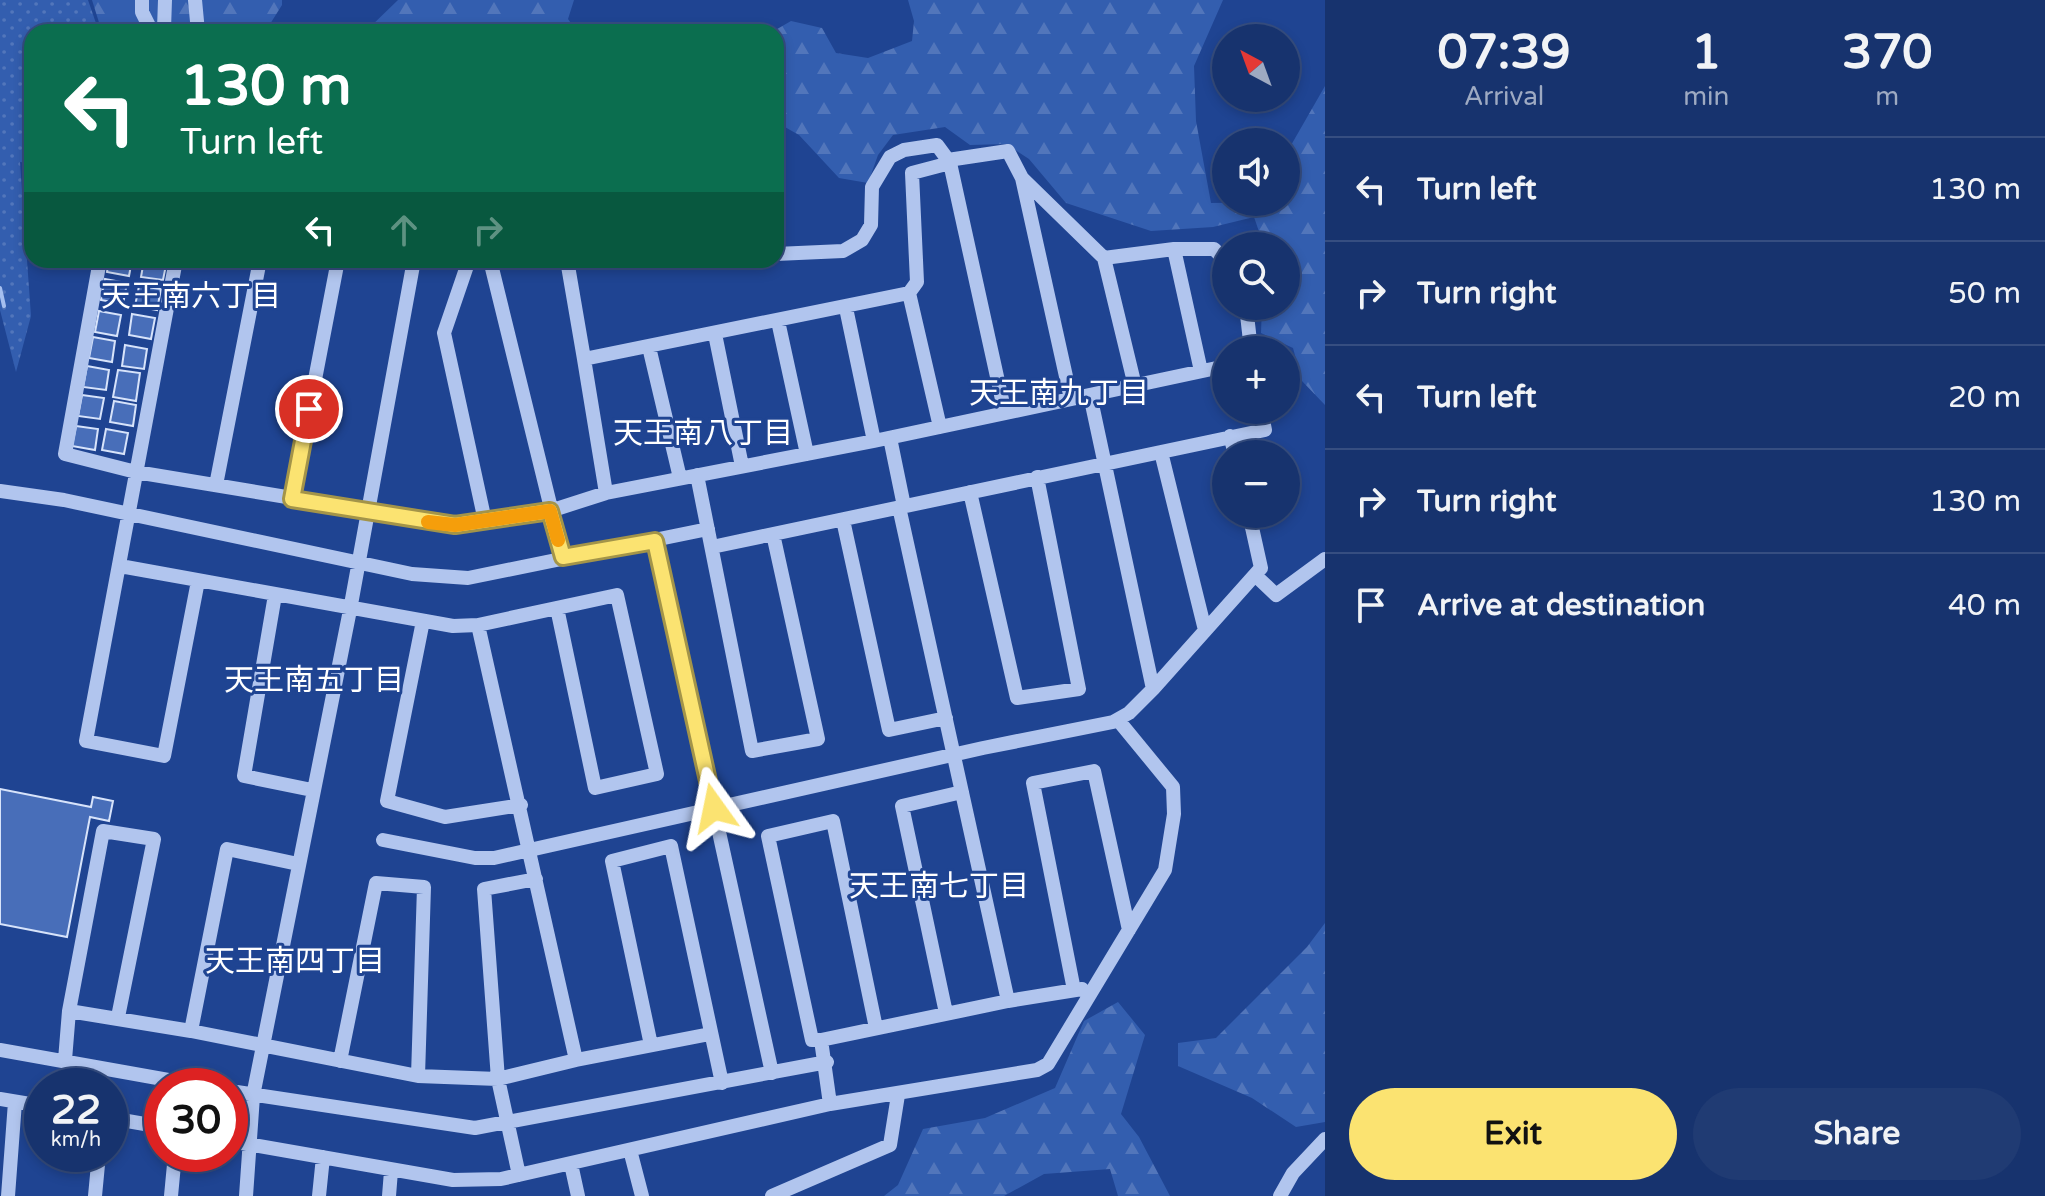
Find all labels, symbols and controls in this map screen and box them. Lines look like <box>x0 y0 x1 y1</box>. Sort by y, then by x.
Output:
north arrow <box>1212 24 1300 112</box>
map controls <box>1212 24 1300 528</box>
text: 07:39 <box>1438 24 1571 82</box>
text: 1 <box>1691 24 1721 82</box>
text: 370 <box>1842 24 1932 82</box>
text: 130 m <box>180 53 351 120</box>
icon: left <box>48 56 152 160</box>
text: Arrival <box>1464 81 1544 112</box>
text: min <box>1683 81 1729 112</box>
text: m <box>1875 81 1899 112</box>
text: Turn left <box>180 121 323 164</box>
button: sound <box>1212 128 1300 216</box>
icon: left <box>1349 167 1393 211</box>
text: Turn left <box>1417 171 1536 208</box>
text: 130 m <box>1929 171 2021 208</box>
icon: left <box>298 208 342 252</box>
icon: ahead <box>382 208 426 252</box>
icon: right <box>466 208 510 252</box>
button: search <box>1212 232 1300 320</box>
icon: right <box>1349 271 1393 315</box>
text: Turn right <box>1417 275 1557 312</box>
text: 50 m <box>1948 275 2021 312</box>
district label: 天王南六丁目 <box>101 278 281 315</box>
button: + <box>1212 336 1300 424</box>
pin <box>275 375 343 443</box>
district label: 天王南九丁目 <box>969 375 1149 412</box>
icon: left <box>1349 375 1393 419</box>
text: Turn left <box>1417 379 1536 416</box>
text: 20 m <box>1948 379 2021 416</box>
icon: arrive <box>287 387 331 431</box>
district label: 天王南八丁目 <box>613 415 793 452</box>
button: − <box>1212 440 1300 528</box>
icon: right <box>1349 479 1393 523</box>
text: Turn right <box>1417 483 1557 520</box>
text: 130 m <box>1929 483 2021 520</box>
icon: arrive <box>1349 583 1393 627</box>
text: Arrive at destination <box>1417 587 1705 624</box>
text: 40 m <box>1948 587 2021 624</box>
district label: 天王南五丁目 <box>224 662 404 699</box>
position arrow <box>672 766 756 850</box>
district label: 天王南七丁目 <box>849 868 1029 905</box>
district label: 天王南四丁目 <box>205 943 385 980</box>
speed limit sign: 30 <box>144 1068 248 1172</box>
text: 22 <box>51 1086 101 1134</box>
button: Exit <box>1349 1088 1677 1180</box>
button: Share <box>1693 1088 2021 1180</box>
text: km/h <box>51 1128 101 1152</box>

